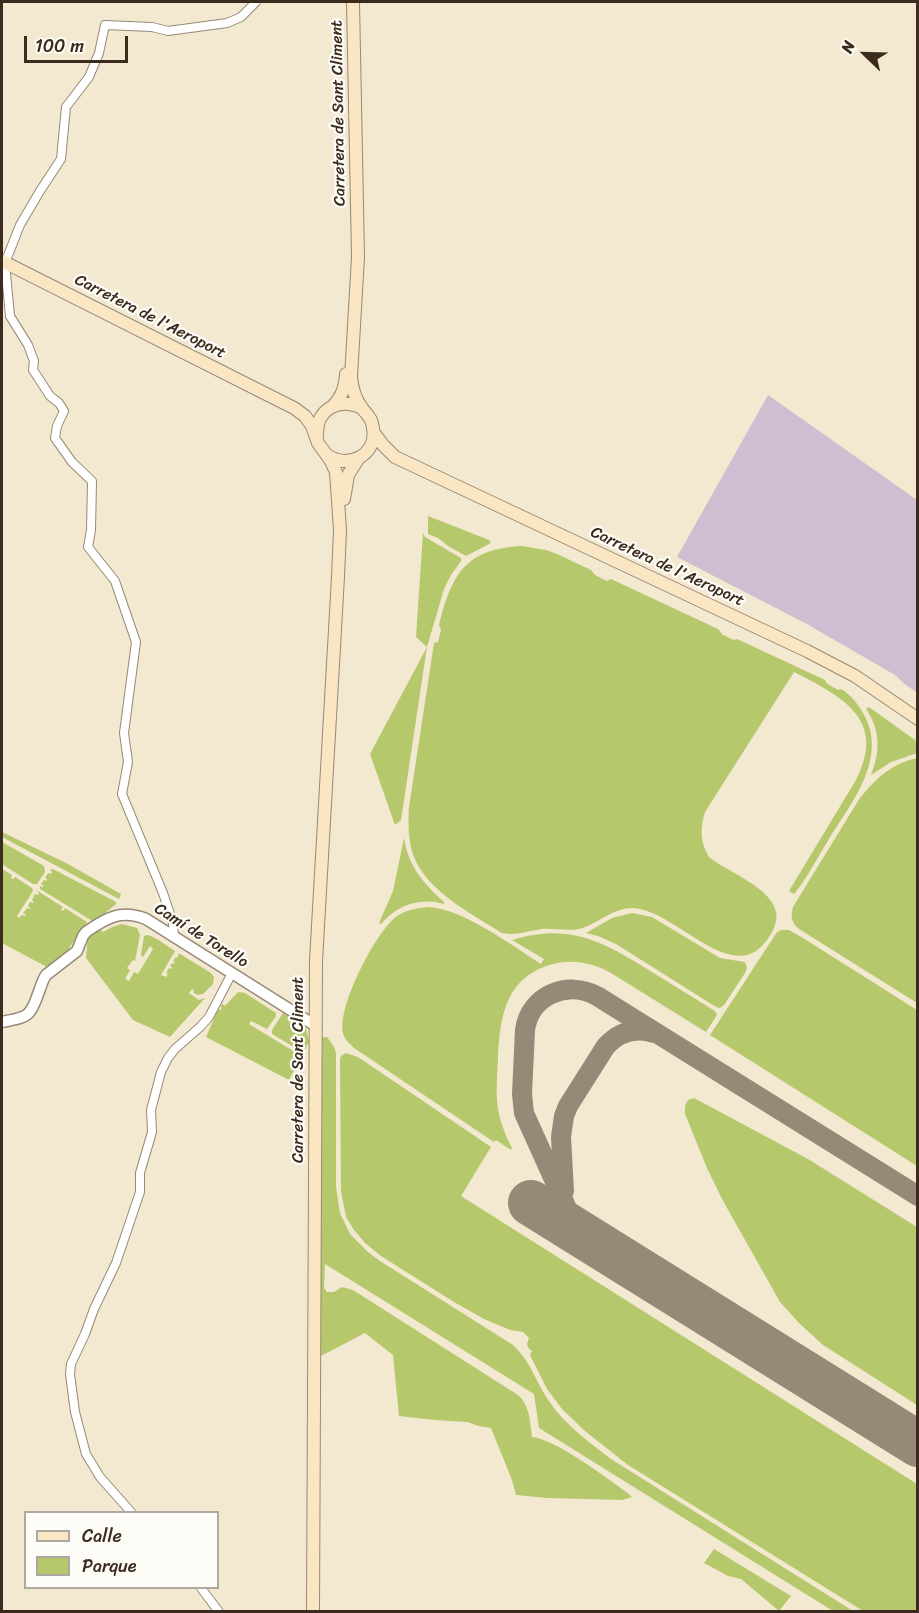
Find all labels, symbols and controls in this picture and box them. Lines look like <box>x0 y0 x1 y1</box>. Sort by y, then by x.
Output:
street label: Carretera de Sant Climent <box>328 20 350 206</box>
scale bar <box>27 24 130 62</box>
north arrow <box>835 24 895 84</box>
text: 100 m <box>35 30 84 62</box>
text: N <box>832 36 863 58</box>
street label: Carretera de l'Aeroport <box>71 271 229 363</box>
street label: Carretera de l'Aeroport <box>587 523 747 611</box>
street label: Camí de Torello <box>150 899 252 973</box>
street label: Carretera de Sant Climent <box>289 977 309 1163</box>
legend <box>24 1511 219 1589</box>
text: Calle <box>82 1520 122 1552</box>
text: Parque <box>82 1550 136 1582</box>

